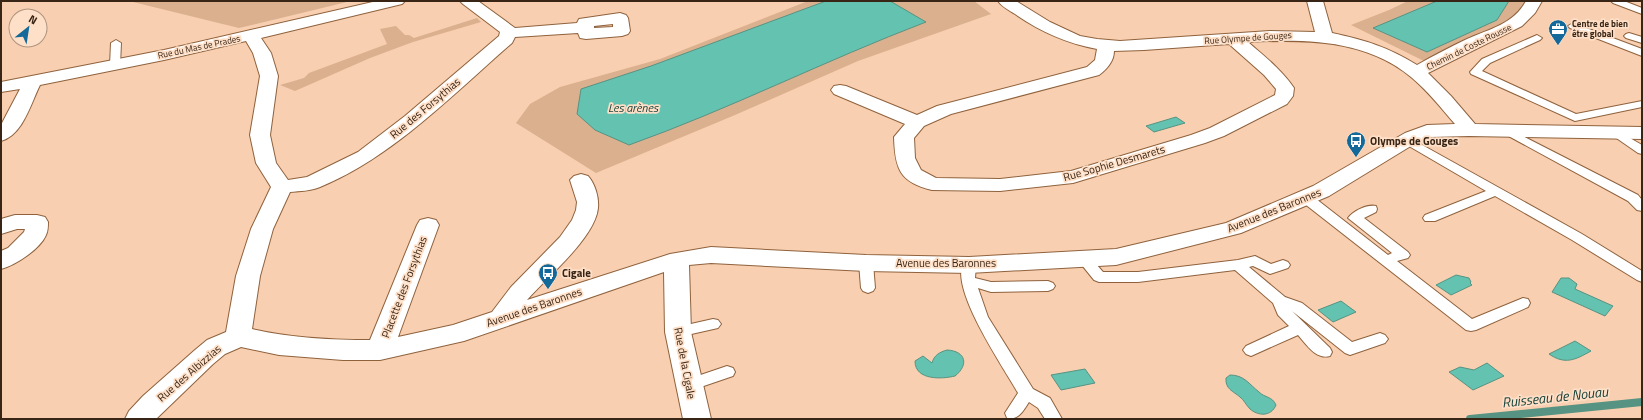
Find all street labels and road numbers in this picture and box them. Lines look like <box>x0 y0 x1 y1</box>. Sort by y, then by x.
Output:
street label: Chemin de Coste Rousse <box>1424 20 1514 73</box>
street label: Rue Olympe de Gouges <box>1204 28 1292 47</box>
street label: Rue du Mas de Prades <box>156 31 241 62</box>
street label: Rue des Forsythias <box>386 74 464 142</box>
street label: Rue Sophie Desmarets <box>1061 141 1167 185</box>
street label: Avenue des Baronnes <box>1225 184 1323 236</box>
street label: Placette des Forsythias <box>377 234 431 340</box>
street label: Avenue des Baronnes <box>896 255 996 271</box>
street label: Avenue des Baronnes <box>484 283 584 331</box>
street label: Rue de la Cigale <box>670 326 700 401</box>
street label: Rue des Albizzias <box>154 341 224 405</box>

